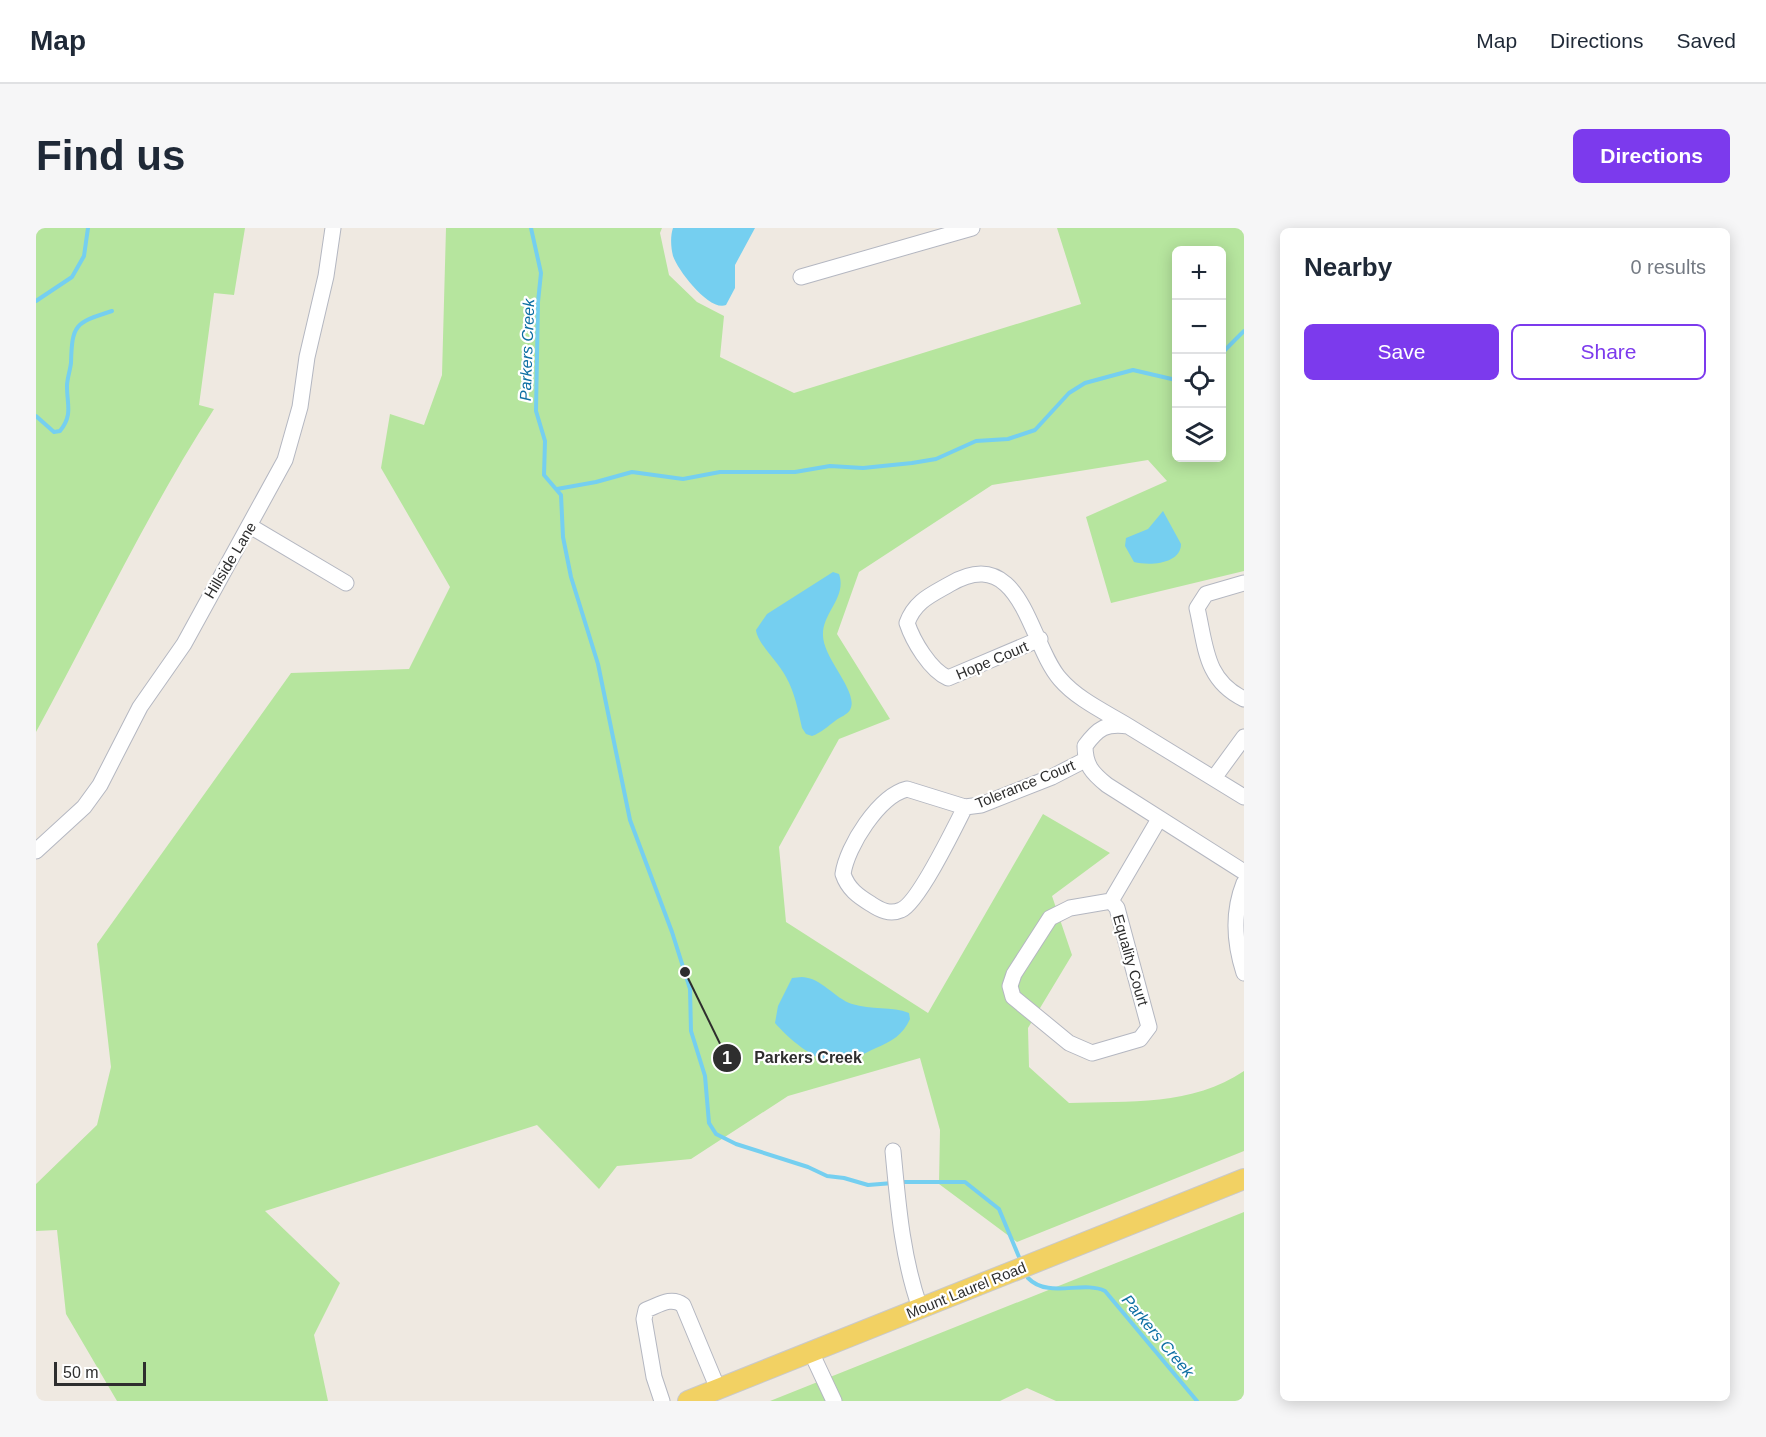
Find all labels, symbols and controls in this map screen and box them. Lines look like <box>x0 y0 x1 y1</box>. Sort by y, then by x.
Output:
text: Map <box>30 25 86 56</box>
text: Map <box>1476 29 1517 52</box>
text: Directions <box>1550 29 1643 52</box>
text: Saved <box>1676 29 1736 52</box>
button: Directions <box>1573 129 1730 183</box>
text: Find us <box>36 132 185 179</box>
map controls <box>1172 246 1226 462</box>
button: + <box>1172 246 1226 300</box>
text: Nearby <box>1304 252 1392 282</box>
text: 0 results <box>1630 256 1706 278</box>
water label: Parkers Creek <box>517 298 537 401</box>
button: − <box>1172 300 1226 354</box>
button: Save <box>1304 324 1499 380</box>
button: Share <box>1511 324 1706 380</box>
button: locate <box>1172 354 1226 408</box>
button: layers <box>1172 408 1226 462</box>
street label: Hillside Lane <box>201 519 259 601</box>
street label: Hope Court <box>953 637 1031 683</box>
street label: Tolerance Court <box>973 756 1078 812</box>
street label: Equality Court <box>1110 912 1152 1008</box>
callout: Parkers Creek <box>712 1041 874 1075</box>
text: 1 <box>722 1048 732 1068</box>
text: Parkers Creek <box>754 1049 862 1066</box>
street label: Mount Laurel Road <box>904 1258 1028 1322</box>
water label: Parkers Creek <box>1119 1291 1198 1381</box>
scale bar <box>54 1359 146 1386</box>
text: 50 m <box>63 1364 99 1381</box>

